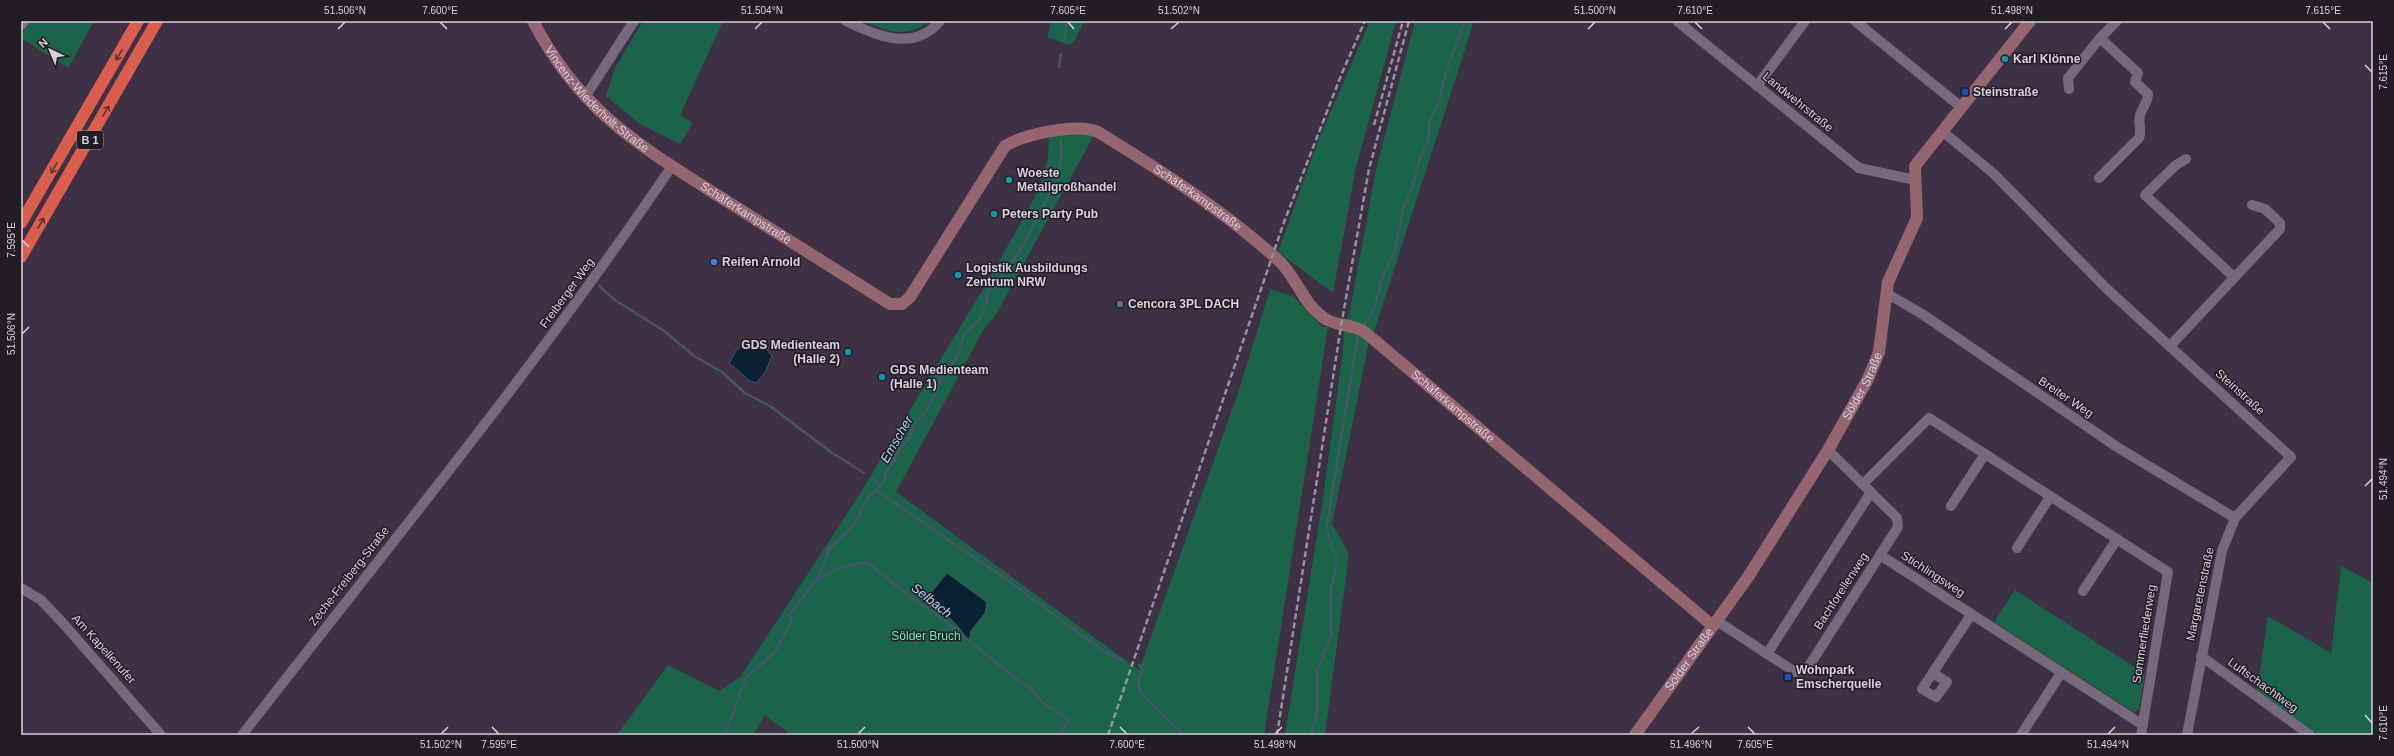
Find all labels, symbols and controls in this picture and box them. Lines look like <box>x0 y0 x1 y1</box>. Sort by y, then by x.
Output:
text: 51.506°N <box>324 5 366 16</box>
text: 7.600°E <box>422 5 458 16</box>
text: 51.504°N <box>741 5 783 16</box>
text: 7.605°E <box>1050 5 1086 16</box>
text: 51.502°N <box>1158 5 1200 16</box>
text: 51.500°N <box>1574 5 1616 16</box>
text: 7.610°E <box>1677 5 1713 16</box>
text: 51.498°N <box>1991 5 2033 16</box>
text: 7.615°E <box>2305 5 2341 16</box>
north arrow <box>30 30 70 70</box>
text: N <box>36 36 50 50</box>
street label: Vincenz-Wiederholt-Straße <box>542 43 652 155</box>
one-way arrow <box>115 49 123 61</box>
place label: Karl Klönne <box>2013 52 2081 66</box>
marker: Karl Klönne <box>2000 54 2010 64</box>
text: 7.615°E <box>2378 54 2389 90</box>
street label: Landwehrstraße <box>1760 69 1836 135</box>
place label: Steinstraße <box>1973 85 2039 99</box>
marker: Steinstraße <box>1960 87 1970 97</box>
one-way arrow <box>103 105 110 117</box>
road number: B 1 <box>77 131 103 149</box>
one-way arrow <box>49 161 57 173</box>
street label: Schäferkampstraße <box>1151 162 1245 234</box>
place label: Woeste Metallgroßhandel <box>1017 166 1116 194</box>
marker: Woeste Metallgroßhandel <box>1004 175 1014 185</box>
street label: Schäferkampstraße <box>698 179 794 247</box>
place label: Peters Party Pub <box>1002 207 1098 221</box>
marker: Peters Party Pub <box>989 209 999 219</box>
one-way arrow <box>37 217 45 229</box>
text: 7.595°E <box>6 222 17 258</box>
street label: Freiberger Weg <box>537 255 597 331</box>
place label: Reifen Arnold <box>722 255 800 269</box>
marker: Reifen Arnold <box>709 257 719 267</box>
place label: Logistik Ausbildungs Zentrum NRW <box>966 261 1088 289</box>
marker: Logistik Ausbildungs Zentrum NRW <box>953 270 963 280</box>
place label: Cencora 3PL DACH <box>1128 297 1239 311</box>
marker: Cencora 3PL DACH <box>1115 299 1125 309</box>
text: 51.506°N <box>6 313 17 355</box>
place label: GDS Medienteam (Halle 2) <box>741 338 840 366</box>
marker: GDS Medienteam (Halle 2) <box>843 347 853 357</box>
street label: Sölder Straße <box>1839 350 1885 422</box>
place label: GDS Medienteam (Halle 1) <box>890 363 989 391</box>
street label: Steinstraße <box>2213 366 2268 418</box>
street label: Schäferkampstraße <box>1408 367 1498 446</box>
marker: GDS Medienteam (Halle 1) <box>877 372 887 382</box>
street label: Breiter Weg <box>2036 374 2096 420</box>
water label: Emscher <box>877 413 916 465</box>
text: 51.494°N <box>2378 458 2389 500</box>
street label: Zeche-Freiberg-Straße <box>306 523 392 628</box>
street label: Margaretenstraße <box>2183 546 2217 642</box>
street label: Stichlingsweg <box>1898 548 1968 600</box>
street label: Bachforellenweg <box>1811 550 1871 632</box>
water label: Selbach <box>909 580 955 621</box>
street label: Sommerfliederweg <box>2129 583 2159 685</box>
street label: Am Kapellenufer <box>69 611 139 687</box>
street label: Sölder Straße <box>1662 625 1717 694</box>
park label: Sölder Bruch <box>891 629 961 643</box>
street label: Luftschachtweg <box>2225 655 2301 715</box>
place label: Wohnpark Emscherquelle <box>1796 663 1882 691</box>
marker: Wohnpark Emscherquelle <box>1783 672 1793 682</box>
text: 7.610°E <box>2378 705 2389 741</box>
text: 51.502°N <box>420 739 462 750</box>
text: 7.595°E <box>481 739 517 750</box>
text: 51.500°N <box>837 739 879 750</box>
text: 7.600°E <box>1109 739 1145 750</box>
text: 51.498°N <box>1254 739 1296 750</box>
text: 51.496°N <box>1670 739 1712 750</box>
text: 7.605°E <box>1737 739 1773 750</box>
text: 51.494°N <box>2087 739 2129 750</box>

